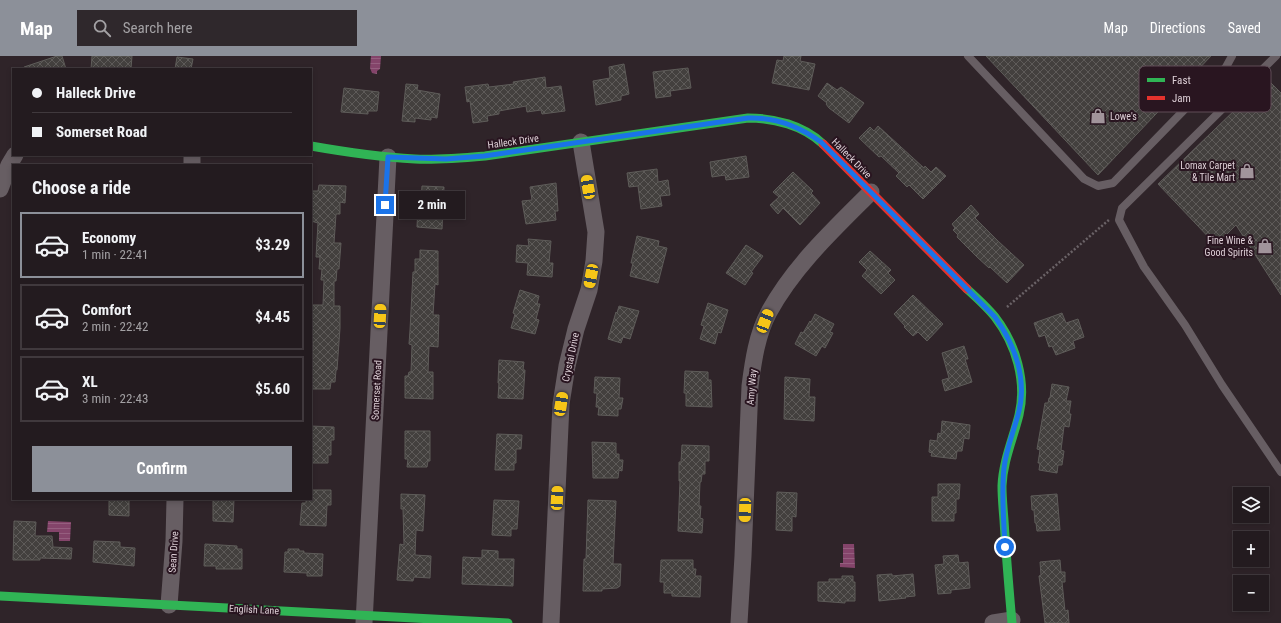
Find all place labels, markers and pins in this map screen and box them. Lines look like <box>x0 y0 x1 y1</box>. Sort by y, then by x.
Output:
shop icon: Lowe's <box>1089 107 1107 125</box>
place label: Lowe's <box>1110 111 1137 122</box>
place label: Lomax Carpet & Tile Mart <box>1180 160 1235 183</box>
shop icon: Lomax Carpet & Tile Mart <box>1238 162 1256 180</box>
place label: Fine Wine & Good Spirits <box>1205 235 1254 258</box>
shop icon: Fine Wine & Good Spirits <box>1256 237 1274 255</box>

